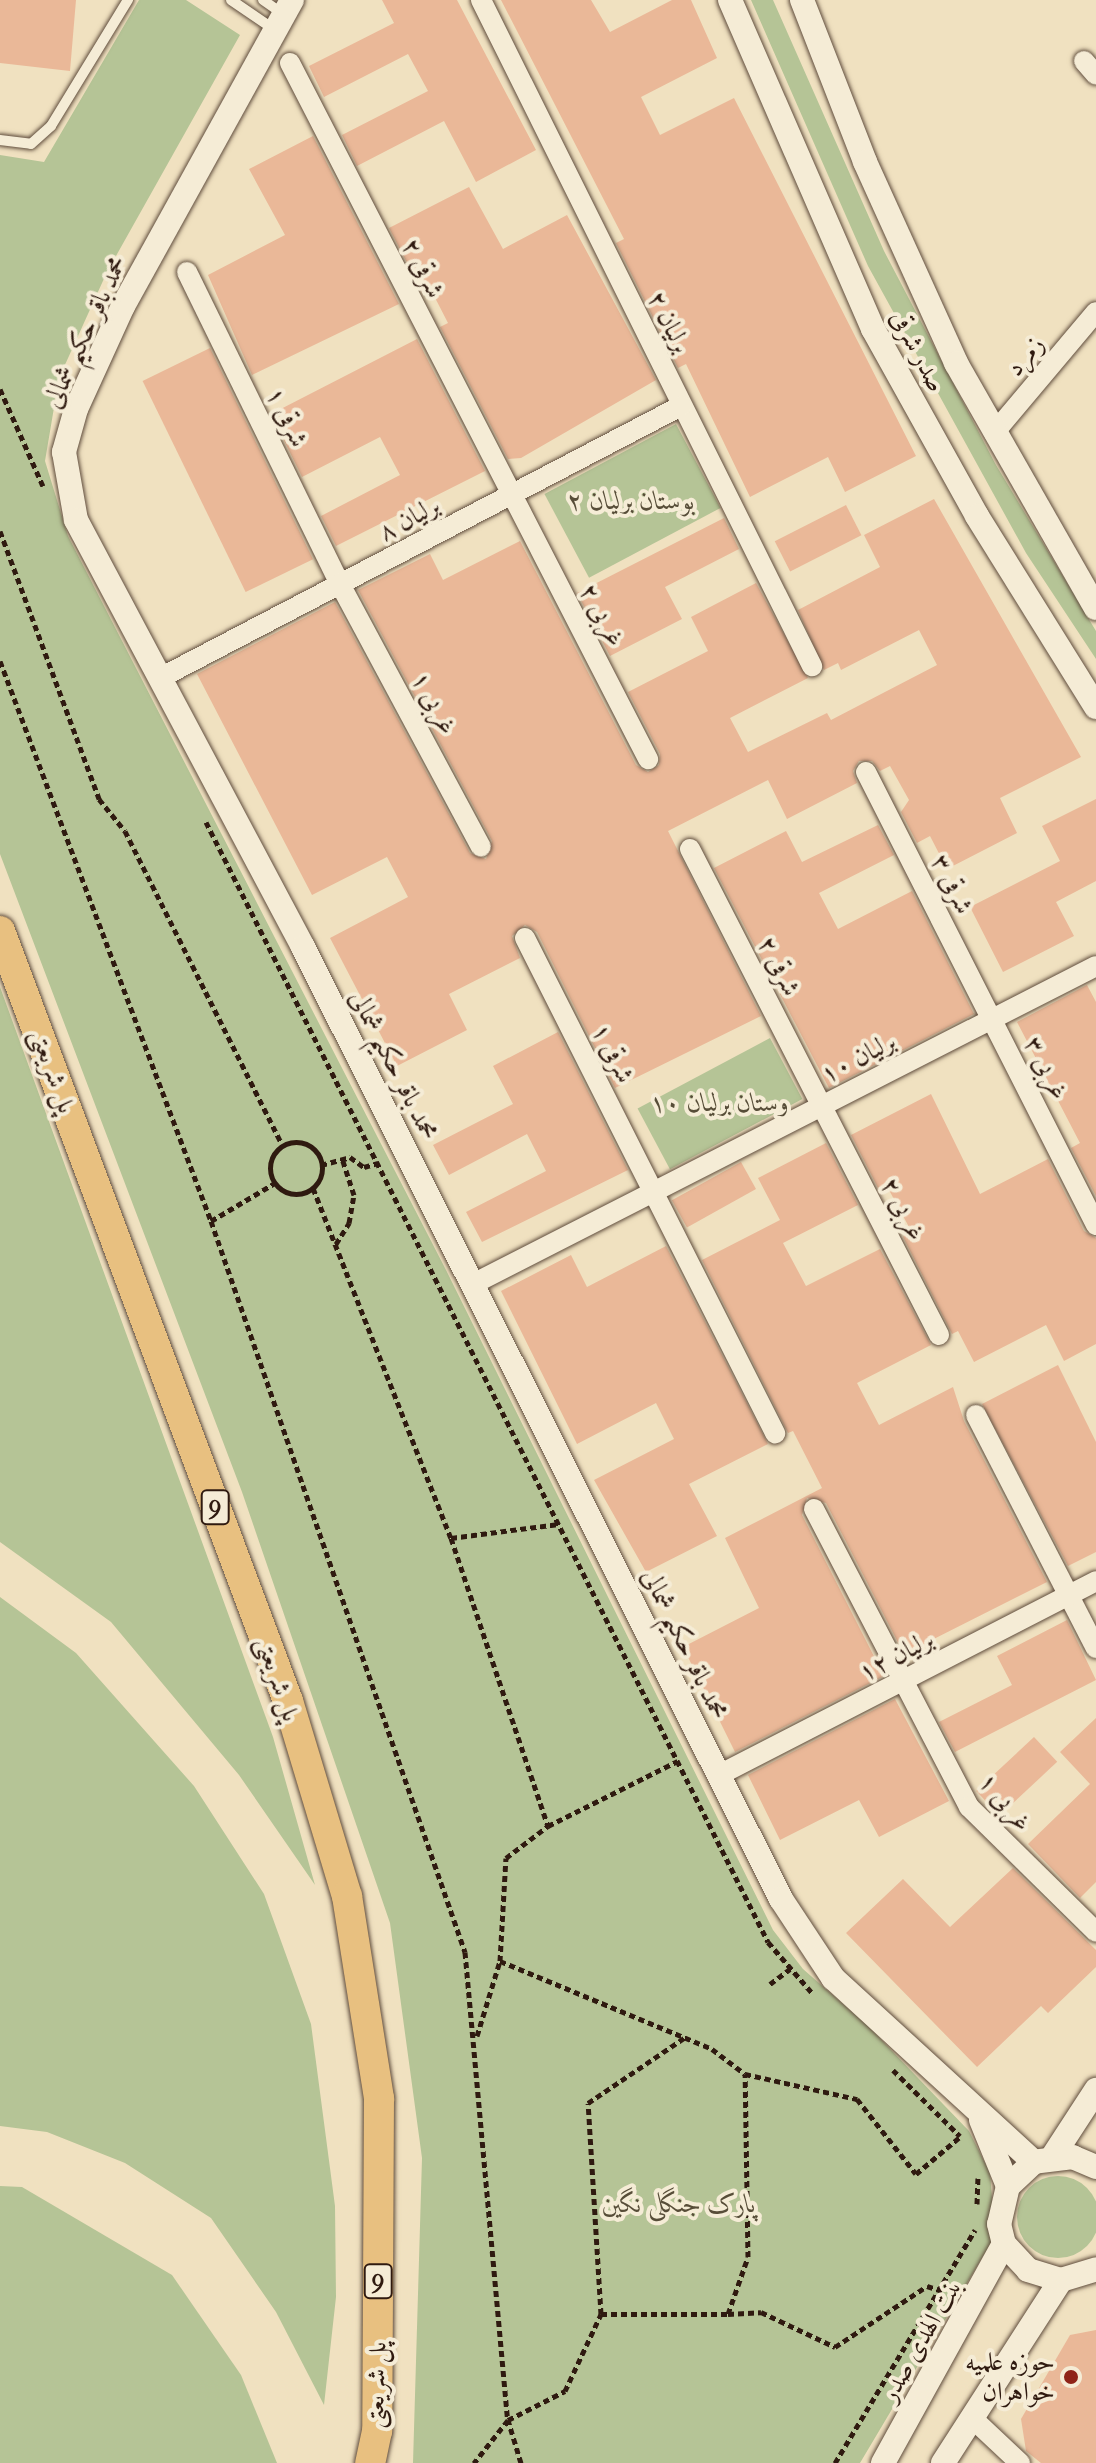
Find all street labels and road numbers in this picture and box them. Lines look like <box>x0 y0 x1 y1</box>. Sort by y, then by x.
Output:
street label: ۲ شرقی <box>395 233 451 303</box>
street label: محمد باقر حکیم شمالی <box>36 251 134 413</box>
street label: برلیان ۲ <box>641 286 697 358</box>
street label: صدر شرقی <box>884 305 952 397</box>
street label: زمرد <box>999 329 1051 383</box>
street label: ۱ شرقی <box>259 382 315 452</box>
street label: برلیان ۸ <box>373 490 445 548</box>
street label: ۲ غربی <box>573 578 631 652</box>
street label: ۱ غربی <box>405 666 463 740</box>
street label: ۳ شرقی <box>924 849 980 919</box>
street label: ۲ شرقی <box>751 931 807 1001</box>
street label: محمد باقر حکیم شمالی <box>343 985 445 1145</box>
street label: ۱ شرقی <box>585 1018 641 1088</box>
street label: پل شریعتی <box>23 1025 83 1117</box>
street label: برلیان ۱۰ <box>815 1026 901 1090</box>
street label: ۳ غربی <box>1017 1031 1075 1105</box>
street label: ۲ غربی <box>874 1172 932 1246</box>
road number: 9 <box>199 1487 231 1527</box>
street label: محمد باقر حکیم شمالی <box>635 1564 735 1724</box>
street label: برلیان ۱۲ <box>853 1624 939 1688</box>
street label: پل شریعتی <box>249 1633 307 1725</box>
street label: ۱ غربی <box>972 1766 1038 1838</box>
road number: 9 <box>362 2261 394 2301</box>
street label: بنت الهدی صدر <box>873 2273 969 2407</box>
street label: پل شریعتی <box>359 2341 393 2429</box>

